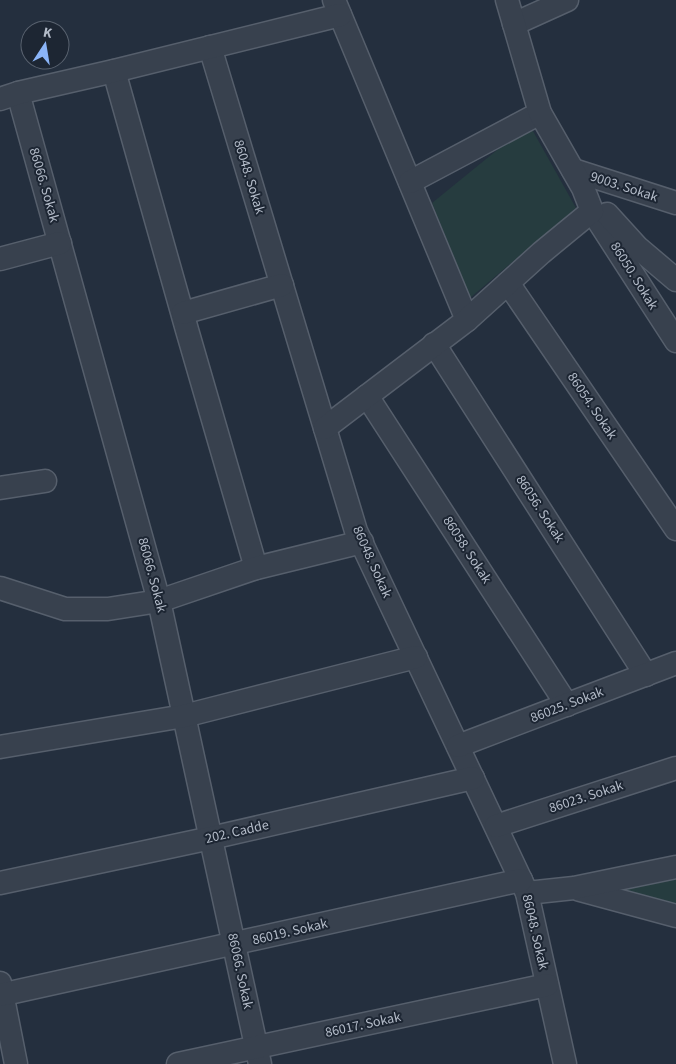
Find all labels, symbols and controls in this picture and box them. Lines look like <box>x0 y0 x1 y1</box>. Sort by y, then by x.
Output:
north arrow <box>20 20 70 70</box>
text: K <box>41 23 54 44</box>
street label: 86048. Sokak <box>228 137 270 217</box>
street label: 86066. Sokak <box>24 145 64 225</box>
street label: 9003. Sokak <box>588 167 660 207</box>
street label: 86050. Sokak <box>605 238 663 314</box>
street label: 86054. Sokak <box>562 369 622 444</box>
street label: 86056. Sokak <box>511 471 569 547</box>
street label: 86058. Sokak <box>438 512 496 588</box>
street label: 86048. Sokak <box>347 523 397 601</box>
street label: 86066. Sokak <box>132 535 172 615</box>
street label: 86025. Sokak <box>528 682 607 728</box>
street label: 86023. Sokak <box>546 776 626 818</box>
street label: 202. Cadde <box>203 815 271 849</box>
street label: 86048. Sokak <box>517 892 553 972</box>
street label: 86019. Sokak <box>250 914 330 950</box>
street label: 86066. Sokak <box>222 931 258 1011</box>
street label: 86017. Sokak <box>323 1007 403 1043</box>

